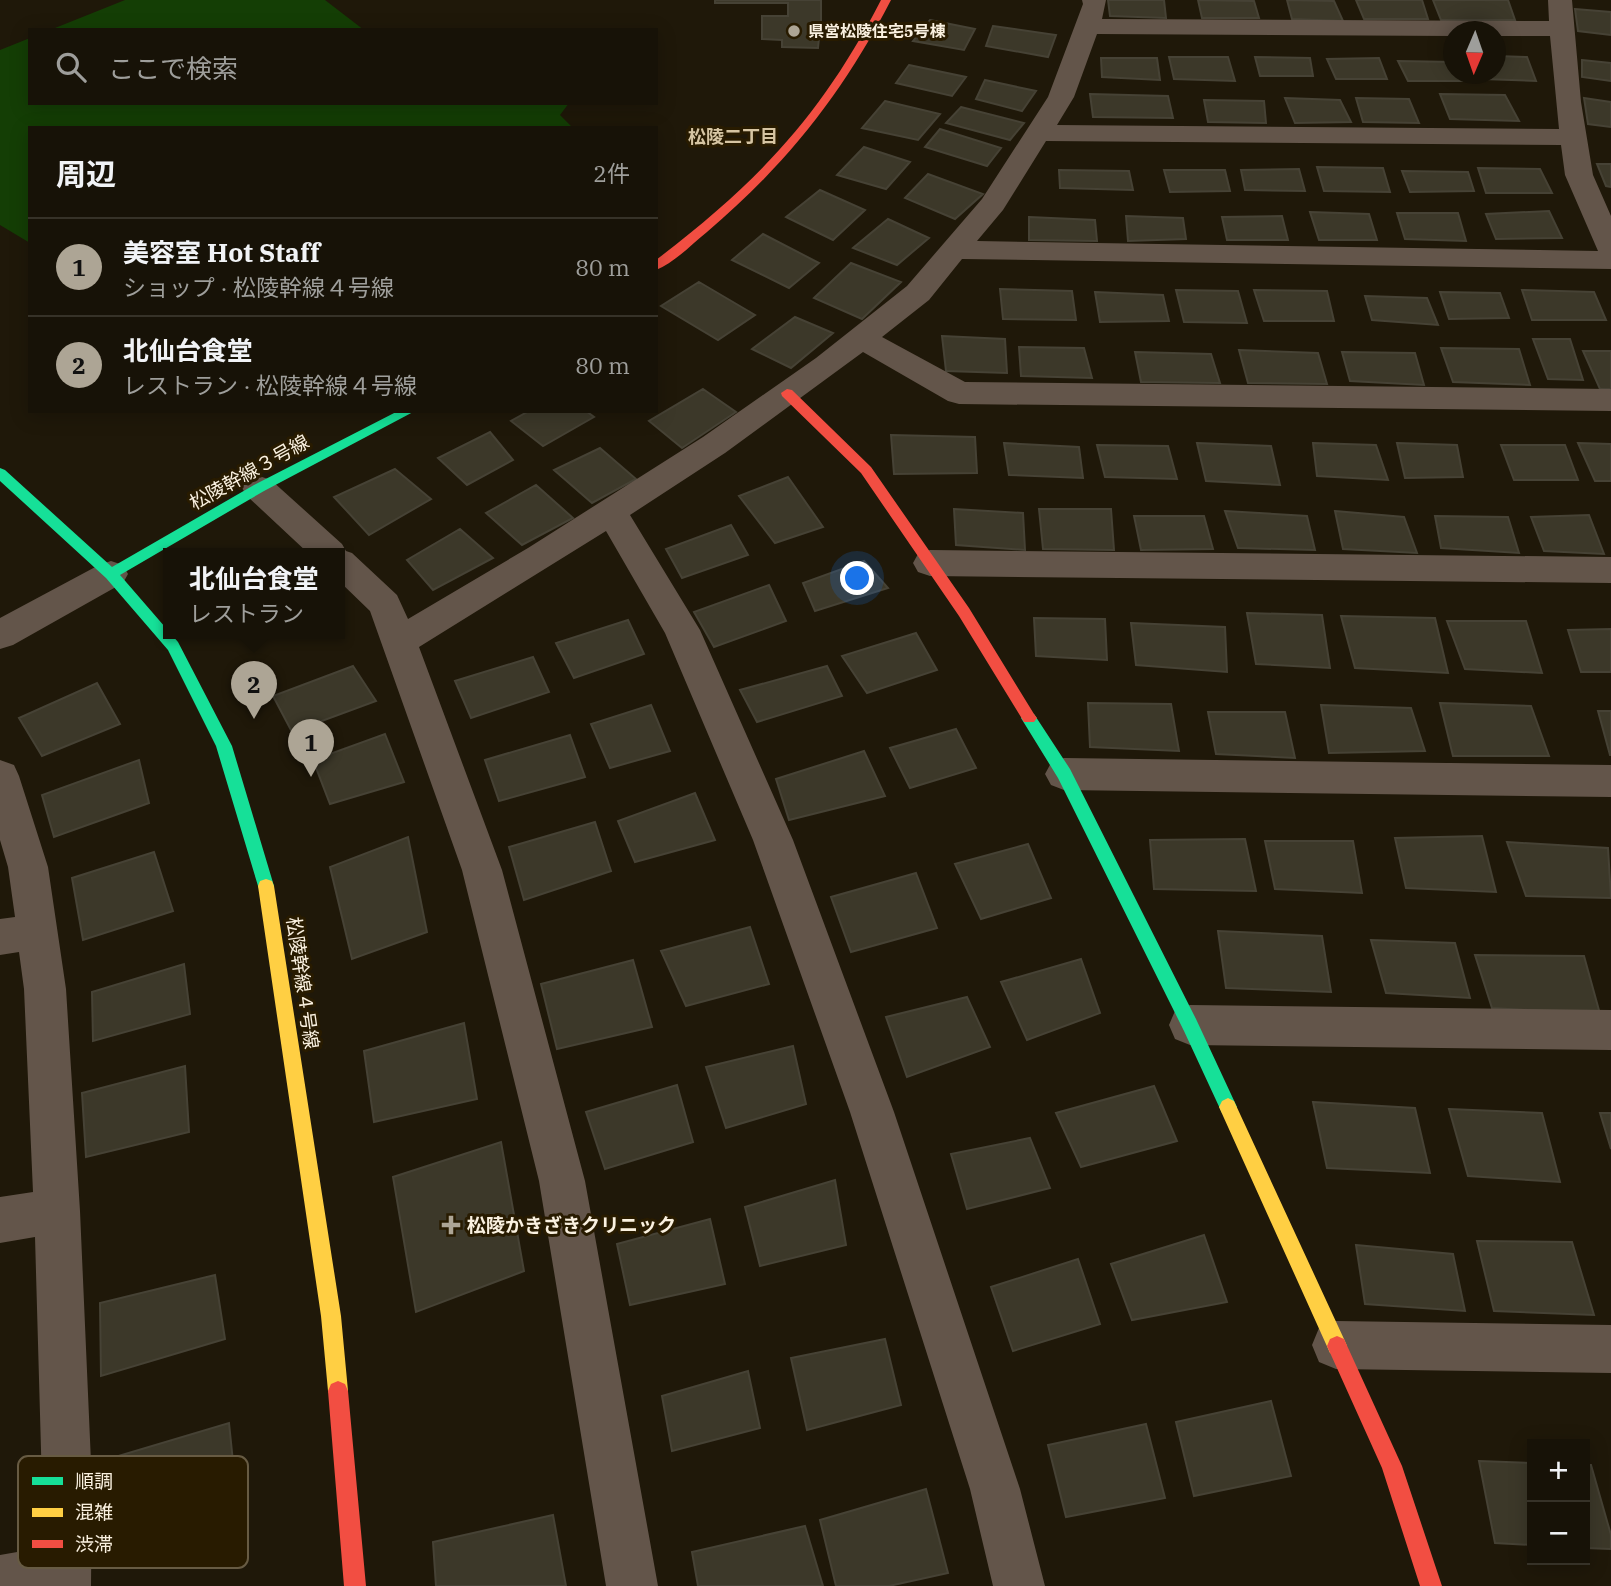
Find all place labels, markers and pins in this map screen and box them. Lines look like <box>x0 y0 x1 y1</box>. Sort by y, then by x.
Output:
place label: 県営松陵住宅5号棟 <box>808 21 946 41</box>
marker: 県営松陵住宅5号棟 <box>786 23 802 39</box>
pin: 2 <box>231 661 277 719</box>
pin: 1 <box>288 719 334 777</box>
place label: 松陵かきざきクリニック <box>467 1213 676 1237</box>
marker: 松陵かきざきクリニック <box>441 1215 461 1235</box>

